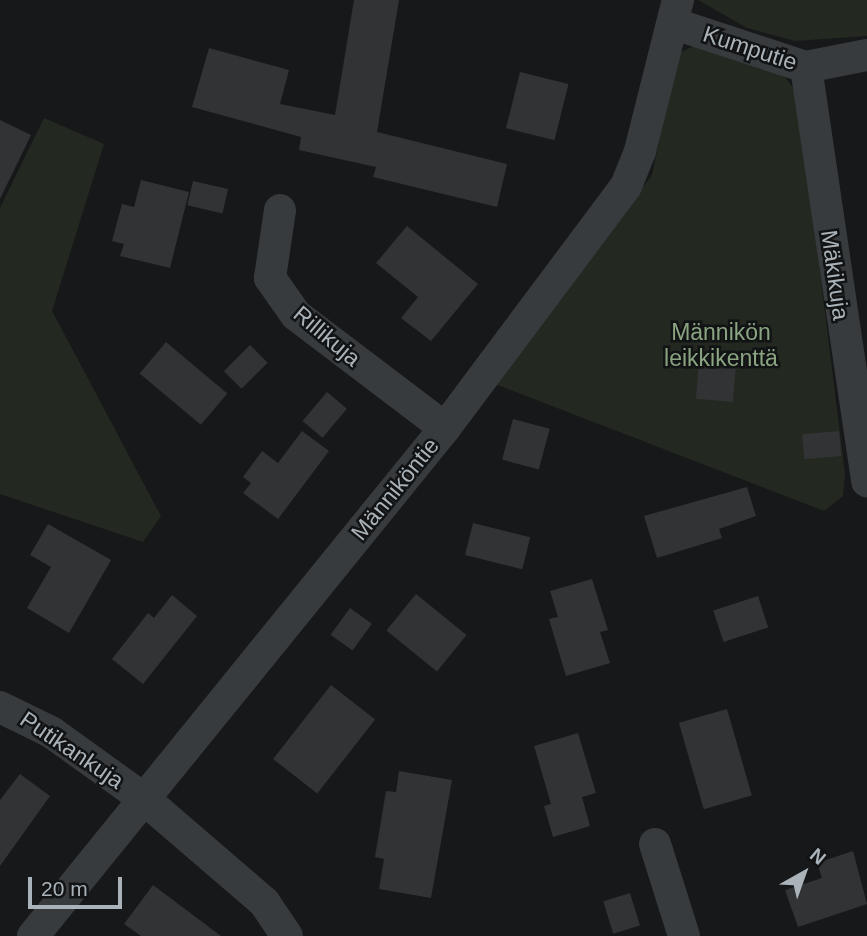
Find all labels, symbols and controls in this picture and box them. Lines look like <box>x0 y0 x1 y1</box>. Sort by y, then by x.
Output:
street label: Kumputie <box>700 20 800 76</box>
street label: Mäkikuja <box>815 228 855 322</box>
street label: Rillikuja <box>288 300 366 372</box>
park label: Männikön leikkikenttä <box>664 318 778 372</box>
street label: Männiköntie <box>345 432 445 546</box>
street label: Putikankuja <box>15 705 129 795</box>
north arrow <box>769 838 839 908</box>
text: N <box>806 844 830 869</box>
scale bar <box>32 862 126 906</box>
text: 20 m <box>41 877 88 900</box>

